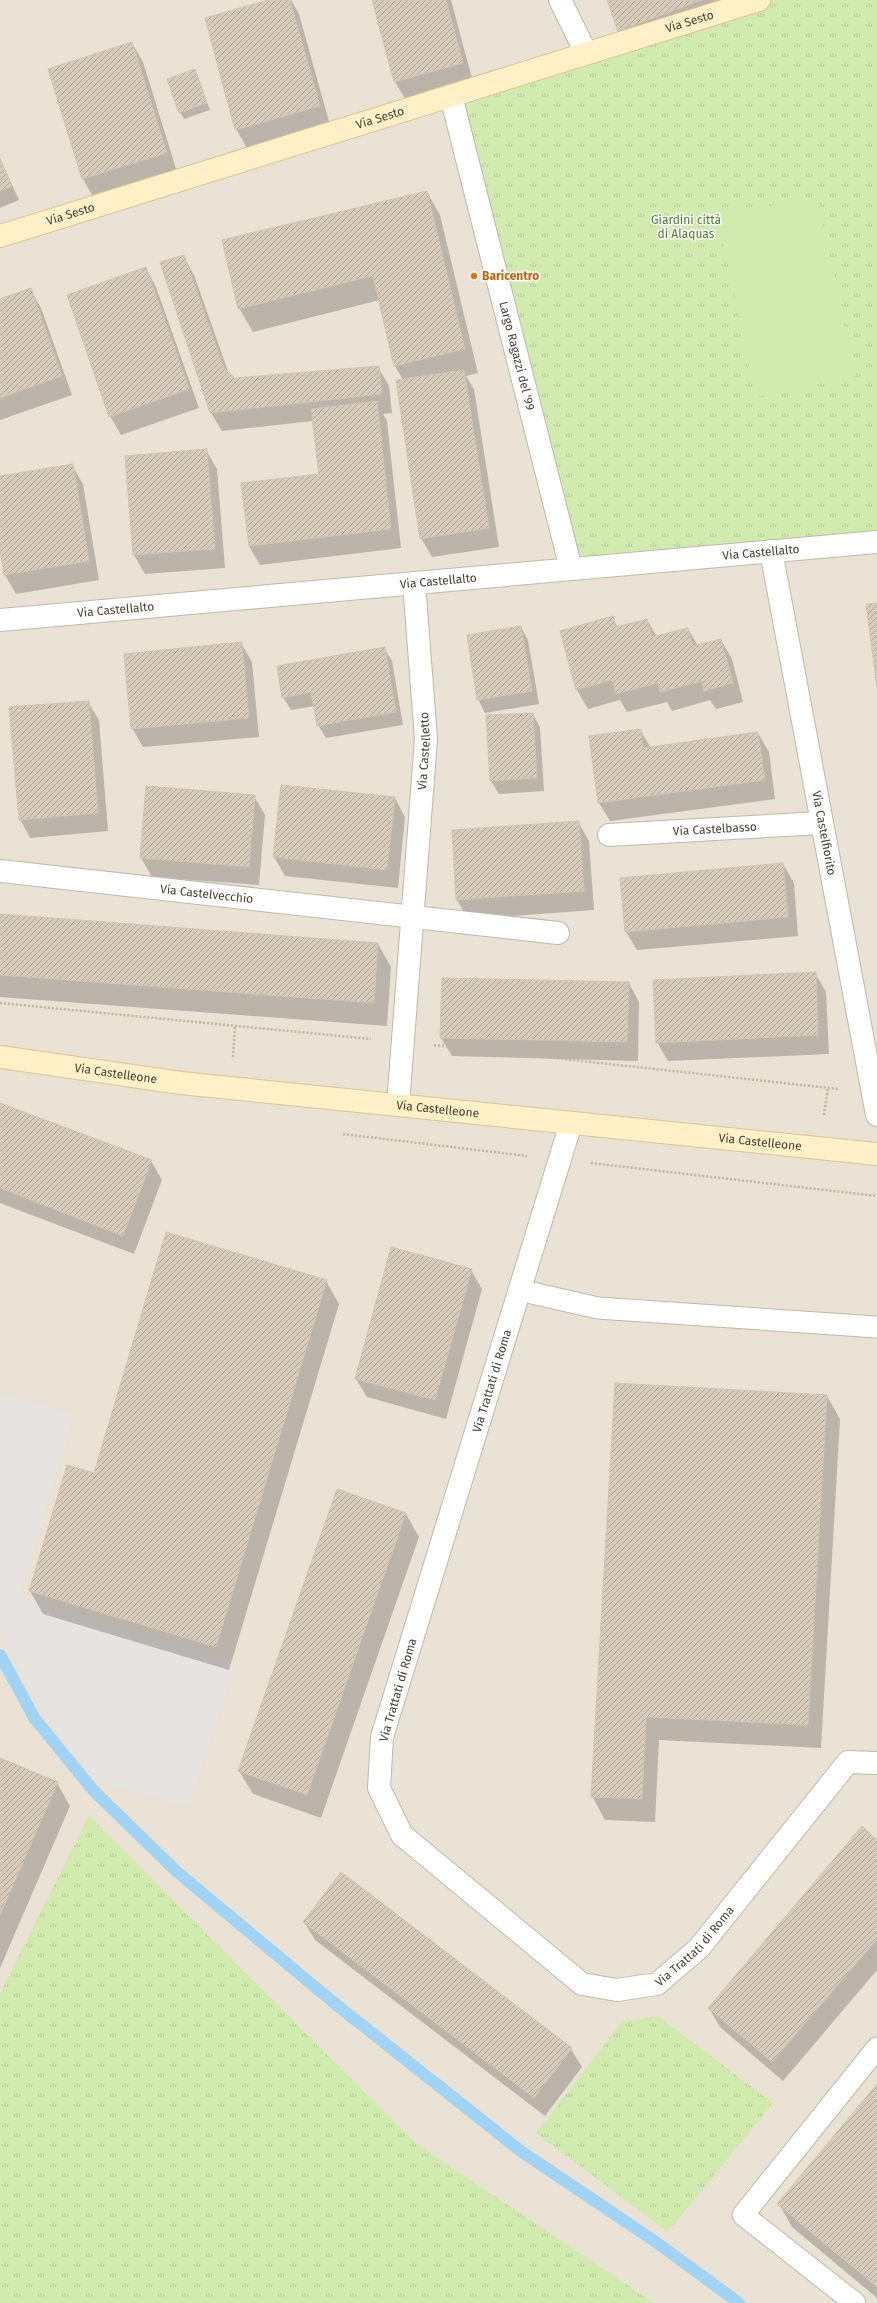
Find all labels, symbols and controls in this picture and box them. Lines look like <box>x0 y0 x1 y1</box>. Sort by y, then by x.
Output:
street label: Via Sesto <box>664 8 715 36</box>
street label: Via Sesto <box>354 104 406 132</box>
street label: Via Sesto <box>45 200 96 228</box>
park label: Giardini città di Alaquas <box>651 213 721 241</box>
place label: Baricentro <box>482 269 539 283</box>
marker: Baricentro <box>469 271 479 281</box>
street label: Largo Ragazzi del '99 <box>496 300 537 412</box>
street label: Via Castellalto <box>722 542 800 563</box>
street label: Via Castellalto <box>399 571 477 591</box>
street label: Via Castellalto <box>76 599 155 620</box>
street label: Via Castelletto <box>415 712 433 791</box>
street label: Via Castelfiorito <box>809 790 839 877</box>
street label: Via Castelbasso <box>672 820 757 838</box>
street label: Via Castelvecchio <box>159 882 254 906</box>
street label: Via Castelleone <box>74 1061 158 1086</box>
street label: Via Castelleone <box>396 1098 480 1120</box>
street label: Via Castelleone <box>718 1131 802 1153</box>
street label: Via Trattati di Roma <box>470 1328 514 1434</box>
street label: Via Trattati di Roma <box>377 1637 419 1743</box>
street label: Via Trattati di Roma <box>652 1903 737 1989</box>

